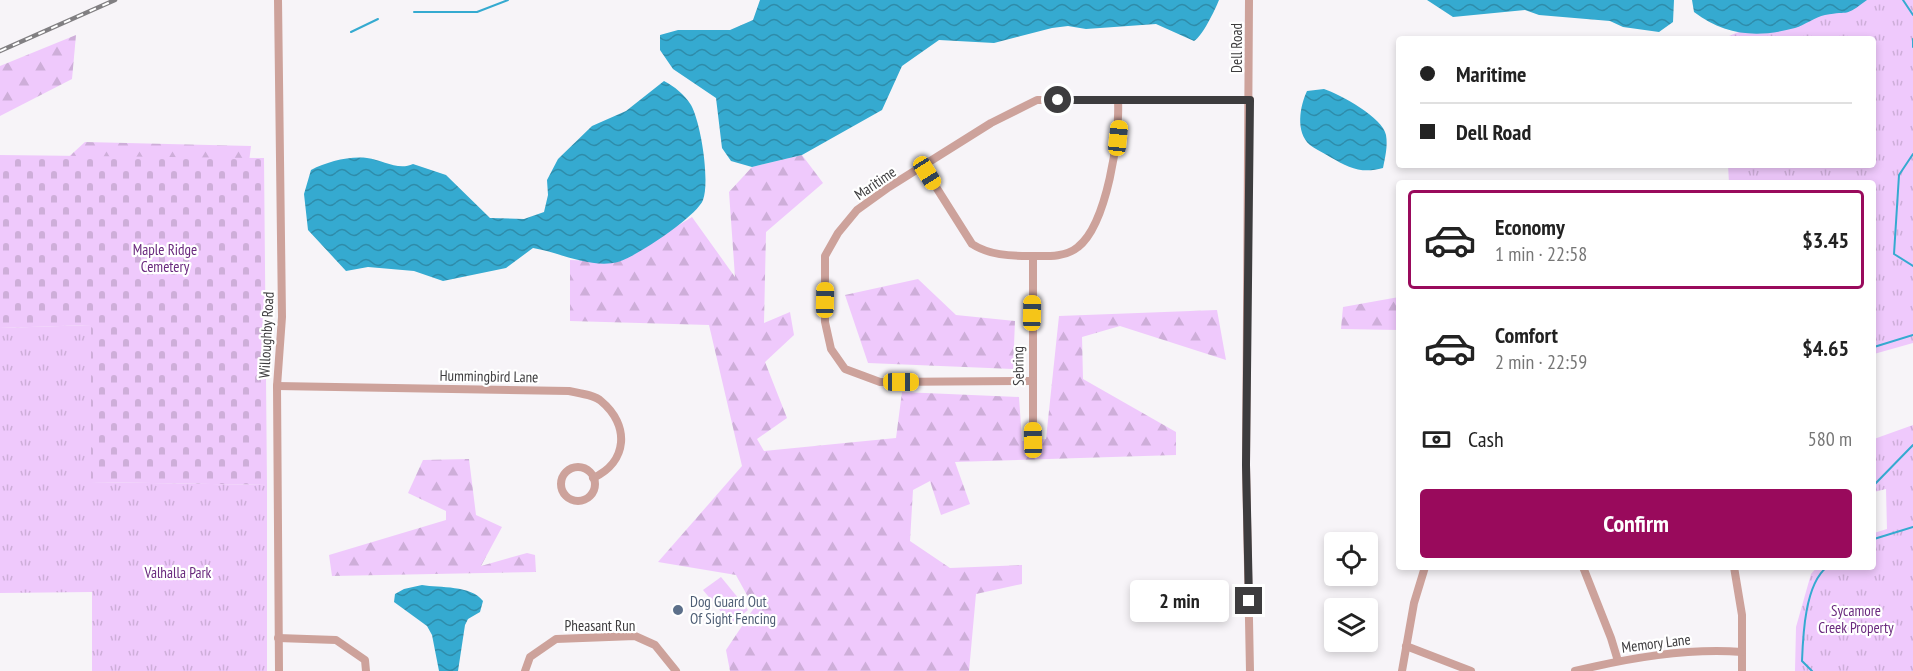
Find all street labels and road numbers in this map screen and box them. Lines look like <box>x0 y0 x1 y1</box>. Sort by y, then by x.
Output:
street label: Dell Road <box>1227 23 1246 73</box>
street label: Maritime <box>851 162 899 204</box>
street label: Willoughby Road <box>254 291 278 379</box>
street label: Sebring <box>1008 346 1028 386</box>
street label: Hummingbird Lane <box>439 366 539 386</box>
street label: Pheasant Run <box>565 616 635 635</box>
street label: Memory Lane <box>1620 629 1692 657</box>

